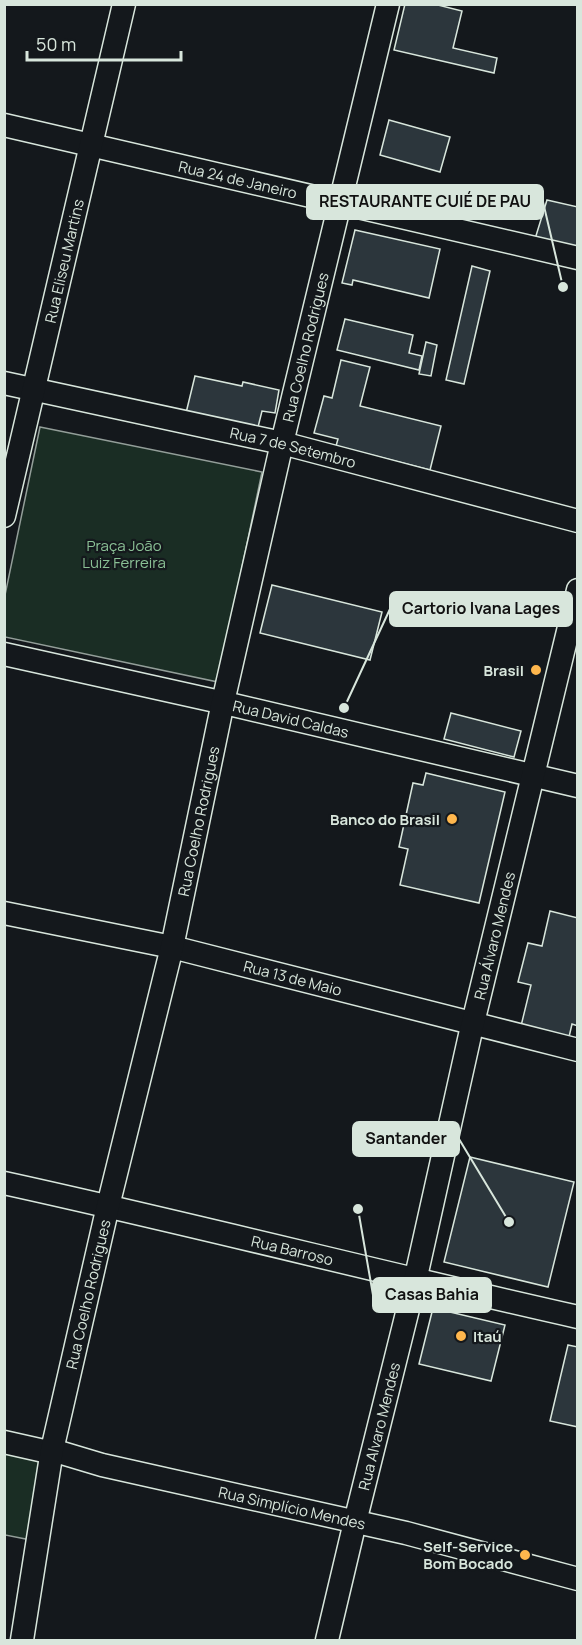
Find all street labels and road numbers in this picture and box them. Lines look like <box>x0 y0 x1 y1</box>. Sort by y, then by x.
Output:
street label: Rua 24 de Janeiro <box>176 155 299 203</box>
street label: Rua Eliseu Martins <box>39 197 88 325</box>
street label: Rua Coelho Rodrigues <box>277 270 333 424</box>
street label: Rua 7 de Setembro <box>228 422 358 473</box>
street label: Rua David Caldas <box>231 695 351 742</box>
street label: Rua Coelho Rodrigues <box>172 744 224 898</box>
street label: Rua Álvaro Mendes <box>468 869 520 1002</box>
street label: Rua 13 de Maio <box>241 955 344 1000</box>
street label: Rua Coelho Rodrigues <box>60 1217 115 1371</box>
street label: Rua Barroso <box>249 1230 336 1270</box>
street label: Rua Alvaro Mendes <box>353 1360 405 1492</box>
street label: Rua Simplício Mendes <box>216 1481 368 1534</box>

